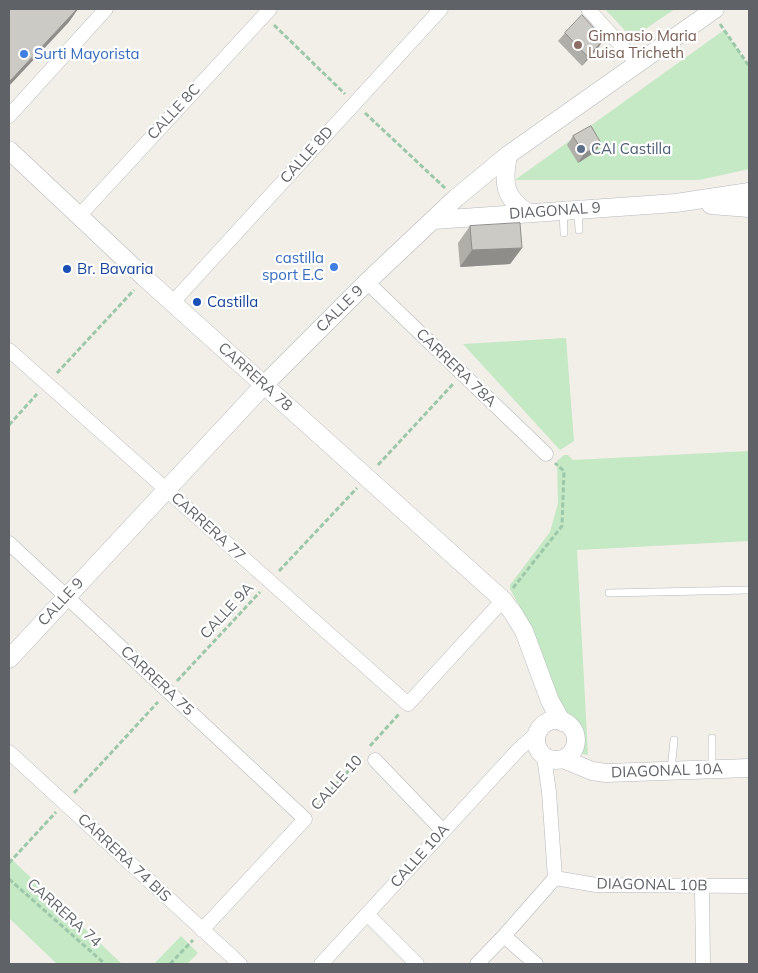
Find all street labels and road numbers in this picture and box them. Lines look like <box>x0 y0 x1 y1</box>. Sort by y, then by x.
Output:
street label: CALLE 8C <box>144 80 204 144</box>
street label: CALLE 8D <box>277 123 337 187</box>
street label: DIAGONAL 9 <box>509 199 601 223</box>
street label: CALLE 9 <box>313 282 367 336</box>
street label: CARRERA 78A <box>412 325 500 411</box>
street label: CARRERA 78 <box>214 339 296 415</box>
street label: CARRERA 77 <box>167 489 249 565</box>
street label: CALLE 9 <box>34 574 88 630</box>
street label: CALLE 9A <box>197 579 257 643</box>
street label: CARRERA 75 <box>117 642 197 720</box>
street label: CALLE 10 <box>308 752 366 814</box>
street label: DIAGONAL 10A <box>611 760 723 782</box>
street label: CARRERA 74 BIS <box>74 810 174 906</box>
street label: CALLE 10A <box>387 821 453 891</box>
street label: CARRERA 74 <box>23 875 105 951</box>
street label: DIAGONAL 10B <box>596 875 708 895</box>

